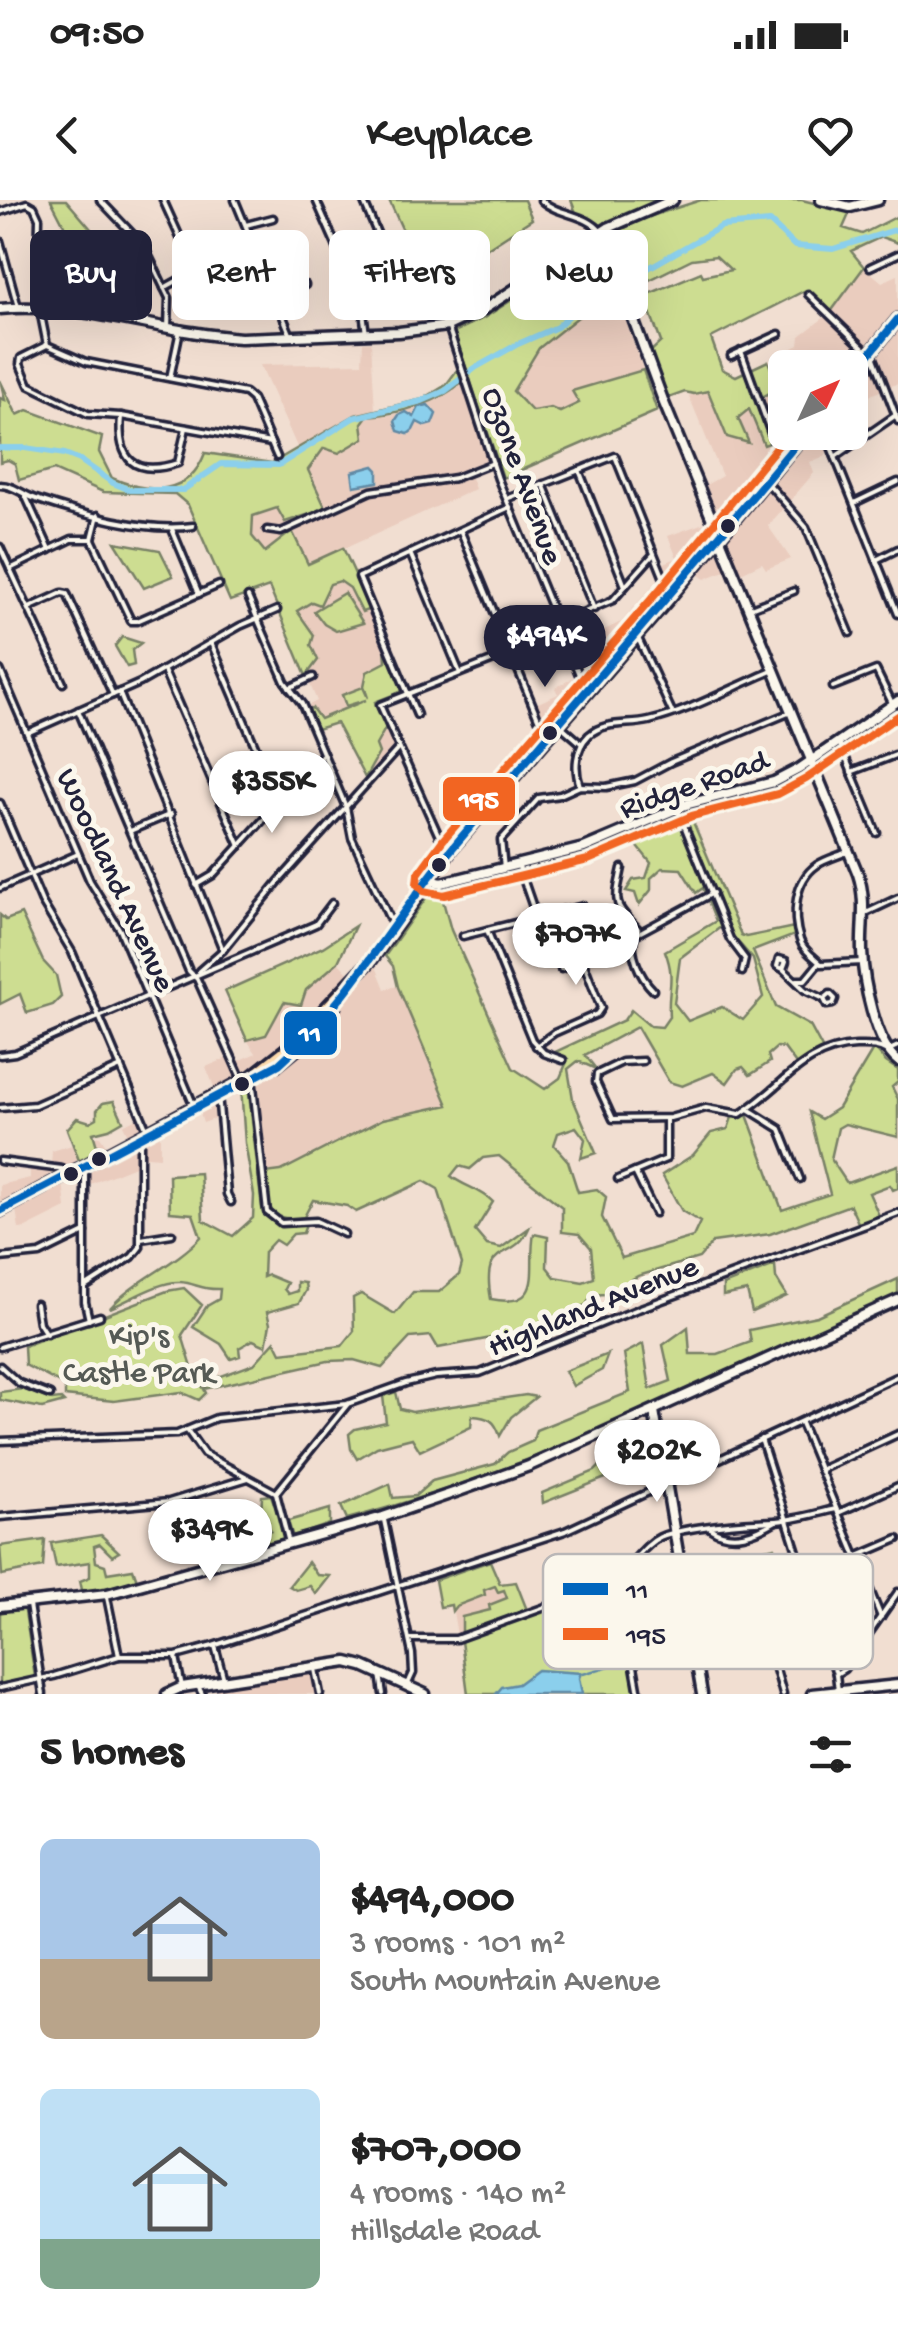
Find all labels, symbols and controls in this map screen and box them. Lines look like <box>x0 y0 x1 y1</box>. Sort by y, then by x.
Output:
text: 09:50 <box>50 13 144 57</box>
icon: back <box>40 108 95 163</box>
icon: heart <box>803 108 858 163</box>
text: Keyplace <box>366 109 532 162</box>
chip: Buy <box>30 230 152 320</box>
chip: Rent <box>172 230 309 320</box>
chip: Filters <box>329 230 490 320</box>
chip: New <box>510 230 648 320</box>
north arrow <box>768 350 868 450</box>
map controls <box>768 350 868 450</box>
street label: Ozone Avenue <box>471 383 570 571</box>
unlabelled marker <box>718 516 738 536</box>
pin: $494K <box>475 605 615 690</box>
text: $494K <box>506 618 584 656</box>
unlabelled marker <box>540 723 560 743</box>
street label: Ridge Road <box>615 743 776 830</box>
pin: $355K <box>202 751 342 836</box>
street label: Woodland Avenue <box>45 764 182 999</box>
text: $355K <box>231 764 313 802</box>
line badge: 195 <box>441 775 517 823</box>
text: 195 <box>458 786 499 819</box>
unlabelled marker <box>429 855 449 875</box>
pin: $707K <box>506 903 646 988</box>
text: $707K <box>534 916 618 954</box>
line badge: 11 <box>282 1009 339 1057</box>
text: 11 <box>298 1020 321 1053</box>
unlabelled marker <box>232 1074 252 1094</box>
unlabelled marker <box>89 1149 109 1169</box>
unlabelled marker <box>61 1164 81 1184</box>
street label: Highland Avenue <box>483 1249 705 1368</box>
park label: Kip's Castle Park <box>63 1319 218 1394</box>
pin: $202K <box>587 1420 727 1505</box>
text: $202K <box>616 1433 698 1471</box>
pin: $349K <box>140 1499 280 1584</box>
text: $349K <box>170 1512 250 1550</box>
legend <box>543 1554 873 1669</box>
text: 11 <box>625 1577 649 1610</box>
text: 195 <box>625 1622 666 1655</box>
icon: filters <box>803 1727 858 1782</box>
text: 5 homes <box>40 1730 183 1779</box>
text: $494,000 <box>350 1877 514 1926</box>
icon: home <box>120 1879 240 1999</box>
text: 3 rooms · 101 m² <box>350 1926 565 1964</box>
text: South Mountain Avenue <box>350 1964 660 2002</box>
text: $707,000 <box>350 2127 521 2176</box>
icon: home <box>120 2129 240 2249</box>
text: 4 rooms · 140 m² <box>350 2176 566 2214</box>
text: Hillsdale Road <box>350 2214 539 2252</box>

